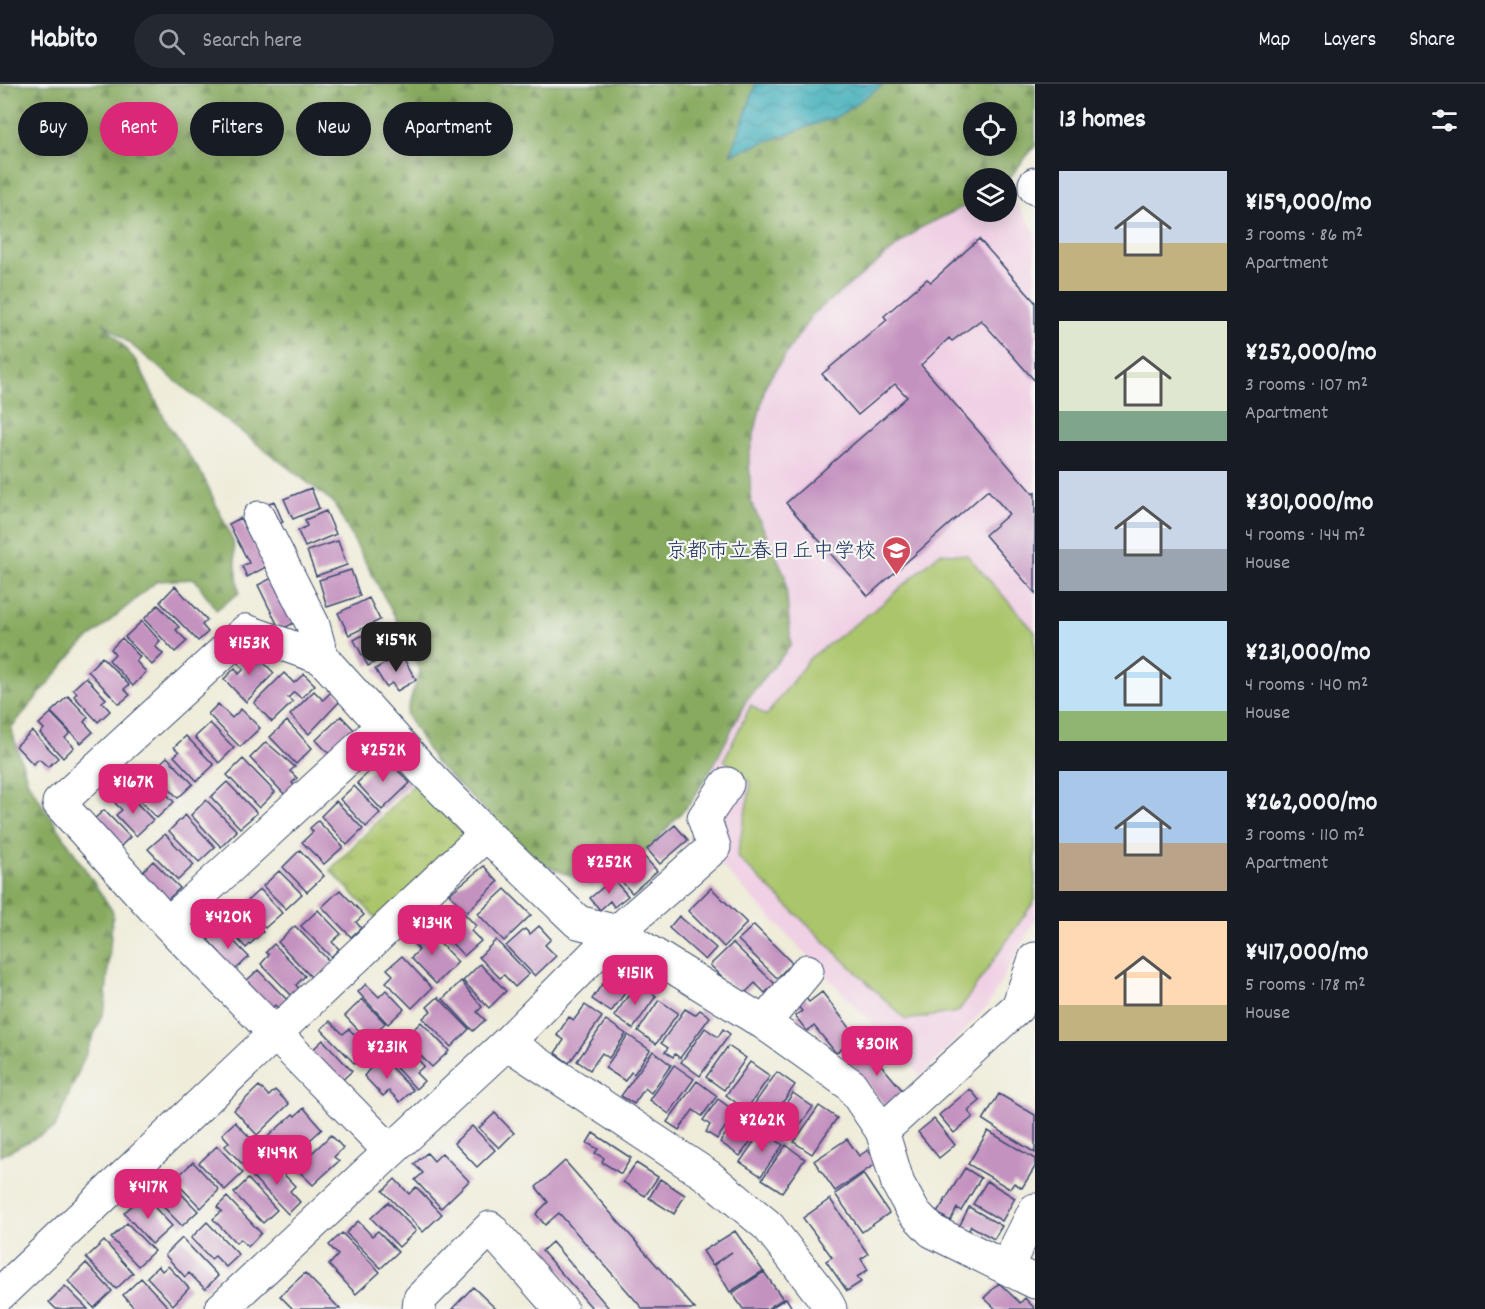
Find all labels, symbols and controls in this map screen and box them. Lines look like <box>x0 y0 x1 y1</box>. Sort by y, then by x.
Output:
search box <box>134 14 554 68</box>
text: Habito <box>30 21 98 61</box>
icon: search <box>155 25 188 58</box>
text: Search here <box>203 26 302 57</box>
text: Map <box>1259 26 1290 56</box>
text: Layers <box>1323 26 1376 56</box>
text: Share <box>1409 26 1455 56</box>
chip: Buy <box>18 102 88 156</box>
chip: Rent <box>100 102 178 156</box>
chip: Filters <box>190 102 284 156</box>
chip: New <box>296 102 371 156</box>
chip: Apartment <box>383 102 513 156</box>
map controls <box>963 102 1017 222</box>
button: locate <box>963 102 1017 156</box>
text: 13 homes <box>1059 102 1146 139</box>
icon: filters <box>1428 104 1461 137</box>
button: layers <box>963 168 1017 222</box>
text: ¥159,000/mo <box>1245 185 1372 222</box>
icon: home <box>1107 195 1179 267</box>
text: 3 rooms · 86 m² <box>1245 222 1363 250</box>
text: Apartment <box>1245 250 1328 278</box>
text: ¥252,000/mo <box>1245 335 1377 372</box>
icon: home <box>1107 345 1179 417</box>
text: 3 rooms · 107 m² <box>1245 372 1368 400</box>
text: Apartment <box>1245 400 1328 428</box>
text: ¥301,000/mo <box>1245 485 1373 522</box>
icon: home <box>1107 495 1179 567</box>
text: 4 rooms · 144 m² <box>1245 522 1366 550</box>
school or university icon: 京都市立春日丘中学校 <box>881 534 913 576</box>
place label: 京都市立春日丘中学校 <box>666 538 876 568</box>
text: House <box>1245 550 1290 578</box>
pin: ¥159K <box>354 622 438 673</box>
pin: ¥153K <box>207 625 291 676</box>
text: ¥159K <box>375 627 417 655</box>
text: ¥153K <box>228 630 270 658</box>
text: ¥231,000/mo <box>1245 635 1370 672</box>
icon: home <box>1107 645 1179 717</box>
text: 4 rooms · 140 m² <box>1245 672 1368 700</box>
text: House <box>1245 700 1290 728</box>
pin: ¥252K <box>341 732 425 783</box>
text: ¥252K <box>360 737 406 765</box>
pin: ¥167K <box>91 764 175 815</box>
text: ¥167K <box>113 769 153 797</box>
text: ¥262,000/mo <box>1245 785 1377 822</box>
icon: home <box>1107 795 1179 867</box>
text: 3 rooms · 110 m² <box>1245 822 1365 850</box>
pin: ¥252K <box>567 844 651 895</box>
text: ¥252K <box>586 849 632 877</box>
text: Apartment <box>1245 850 1328 878</box>
pin: ¥420K <box>186 899 270 950</box>
text: ¥420K <box>205 904 251 932</box>
pin: ¥134K <box>390 905 474 956</box>
text: ¥134K <box>412 910 452 938</box>
text: ¥417,000/mo <box>1245 935 1368 972</box>
icon: home <box>1107 945 1179 1017</box>
pin: ¥151K <box>593 955 677 1006</box>
text: ¥151K <box>617 960 653 988</box>
text: 5 rooms · 178 m² <box>1245 972 1366 1000</box>
text: House <box>1245 1000 1290 1028</box>
pin: ¥301K <box>835 1026 919 1077</box>
pin: ¥231K <box>345 1029 429 1080</box>
text: ¥301K <box>855 1031 899 1059</box>
text: ¥231K <box>367 1034 407 1062</box>
pin: ¥262K <box>720 1102 804 1153</box>
text: ¥262K <box>739 1107 785 1135</box>
pin: ¥149K <box>235 1135 319 1186</box>
text: ¥149K <box>257 1140 297 1168</box>
pin: ¥417K <box>106 1169 190 1220</box>
text: ¥417K <box>128 1174 168 1202</box>

